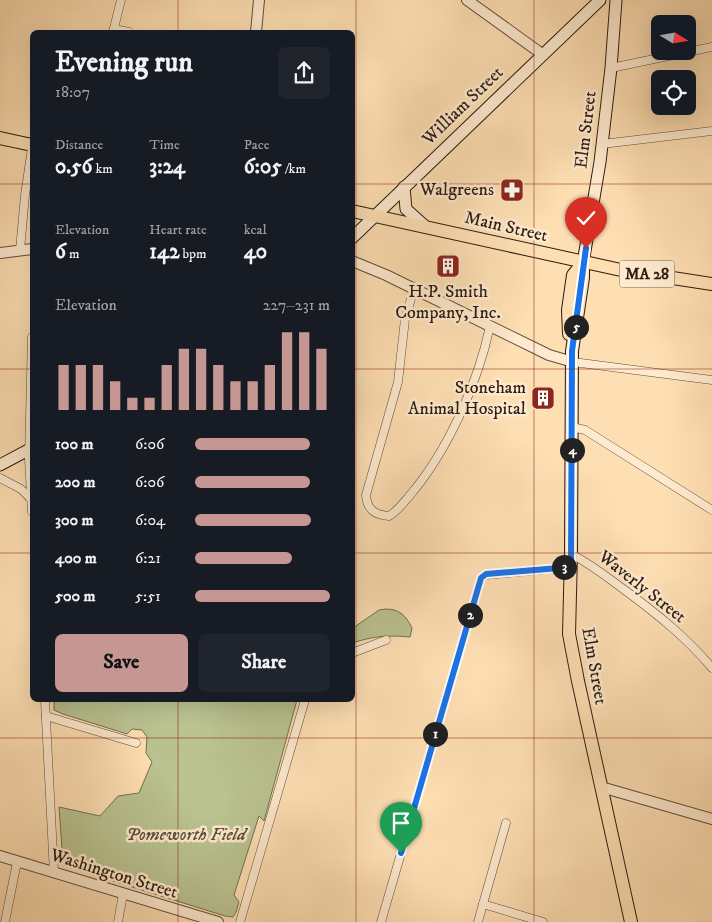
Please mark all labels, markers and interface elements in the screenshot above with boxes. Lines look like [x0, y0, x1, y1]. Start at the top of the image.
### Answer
north arrow [651, 15, 696, 60]
map controls [651, 15, 696, 115]
text: Evening run [55, 45, 193, 80]
button: share [278, 47, 330, 99]
street label: William Street [417, 62, 508, 151]
button: locate [651, 70, 696, 115]
text: 18:07 [55, 82, 90, 102]
street label: Elm Street [570, 90, 602, 170]
text: Distance [55, 136, 103, 154]
text: Time [149, 136, 180, 154]
text: Pace [244, 136, 270, 154]
text: 0.56 [55, 154, 92, 180]
text: 3:24 [149, 154, 185, 180]
text: 6:05 [244, 154, 282, 180]
text: km [92, 160, 113, 178]
text: /km [282, 160, 306, 178]
pharmacy icon: Walgreens [499, 177, 525, 203]
place label: Walgreens [419, 179, 494, 201]
pin [565, 197, 607, 248]
icon: check [572, 204, 600, 232]
street label: Main Street [462, 207, 550, 247]
text: Elevation [55, 221, 109, 239]
text: Heart rate [149, 221, 207, 239]
text: kcal [244, 221, 267, 239]
text: 6 [55, 239, 66, 265]
text: 142 [149, 239, 179, 265]
text: 40 [244, 239, 267, 265]
text: m [66, 245, 79, 263]
text: bpm [179, 245, 207, 263]
building icon: H.P. Smith Company, Inc. [435, 253, 461, 279]
road number: MA 28 [620, 260, 674, 288]
place label: H.P. Smith Company, Inc. [395, 281, 501, 324]
text: Elevation [55, 295, 117, 315]
text: 227–231 m [263, 295, 330, 315]
pin: 5 [564, 314, 588, 340]
text: 5 [573, 318, 580, 336]
place label: Stoneham Animal Hospital [408, 377, 527, 420]
building icon: Stoneham Animal Hospital [530, 385, 556, 411]
text: 100 m [55, 434, 94, 454]
text: 6:06 [135, 434, 164, 454]
pin: 4 [560, 438, 584, 462]
text: 4 [568, 441, 577, 459]
text: 200 m [55, 472, 96, 492]
text: 6:06 [135, 472, 164, 492]
text: 300 m [55, 510, 94, 530]
text: 6:04 [135, 510, 165, 530]
street label: Waverly Street [593, 545, 690, 628]
text: 400 m [55, 548, 97, 568]
text: 6:21 [135, 548, 161, 568]
pin: 3 [552, 554, 576, 580]
text: 3 [562, 558, 567, 576]
text: 500 m [55, 586, 96, 606]
text: 5:51 [135, 586, 161, 606]
pin: 2 [458, 602, 482, 628]
text: 2 [467, 606, 474, 624]
street label: Elm Street [576, 626, 612, 707]
button: Save [55, 634, 188, 692]
button: Share [198, 634, 330, 692]
pin: 1 [422, 722, 448, 746]
text: 1 [433, 725, 438, 743]
pin [380, 802, 422, 853]
icon: arrive [387, 809, 415, 837]
park label: Pomeworth Field [126, 824, 248, 846]
street label: Washington Street [47, 844, 180, 904]

